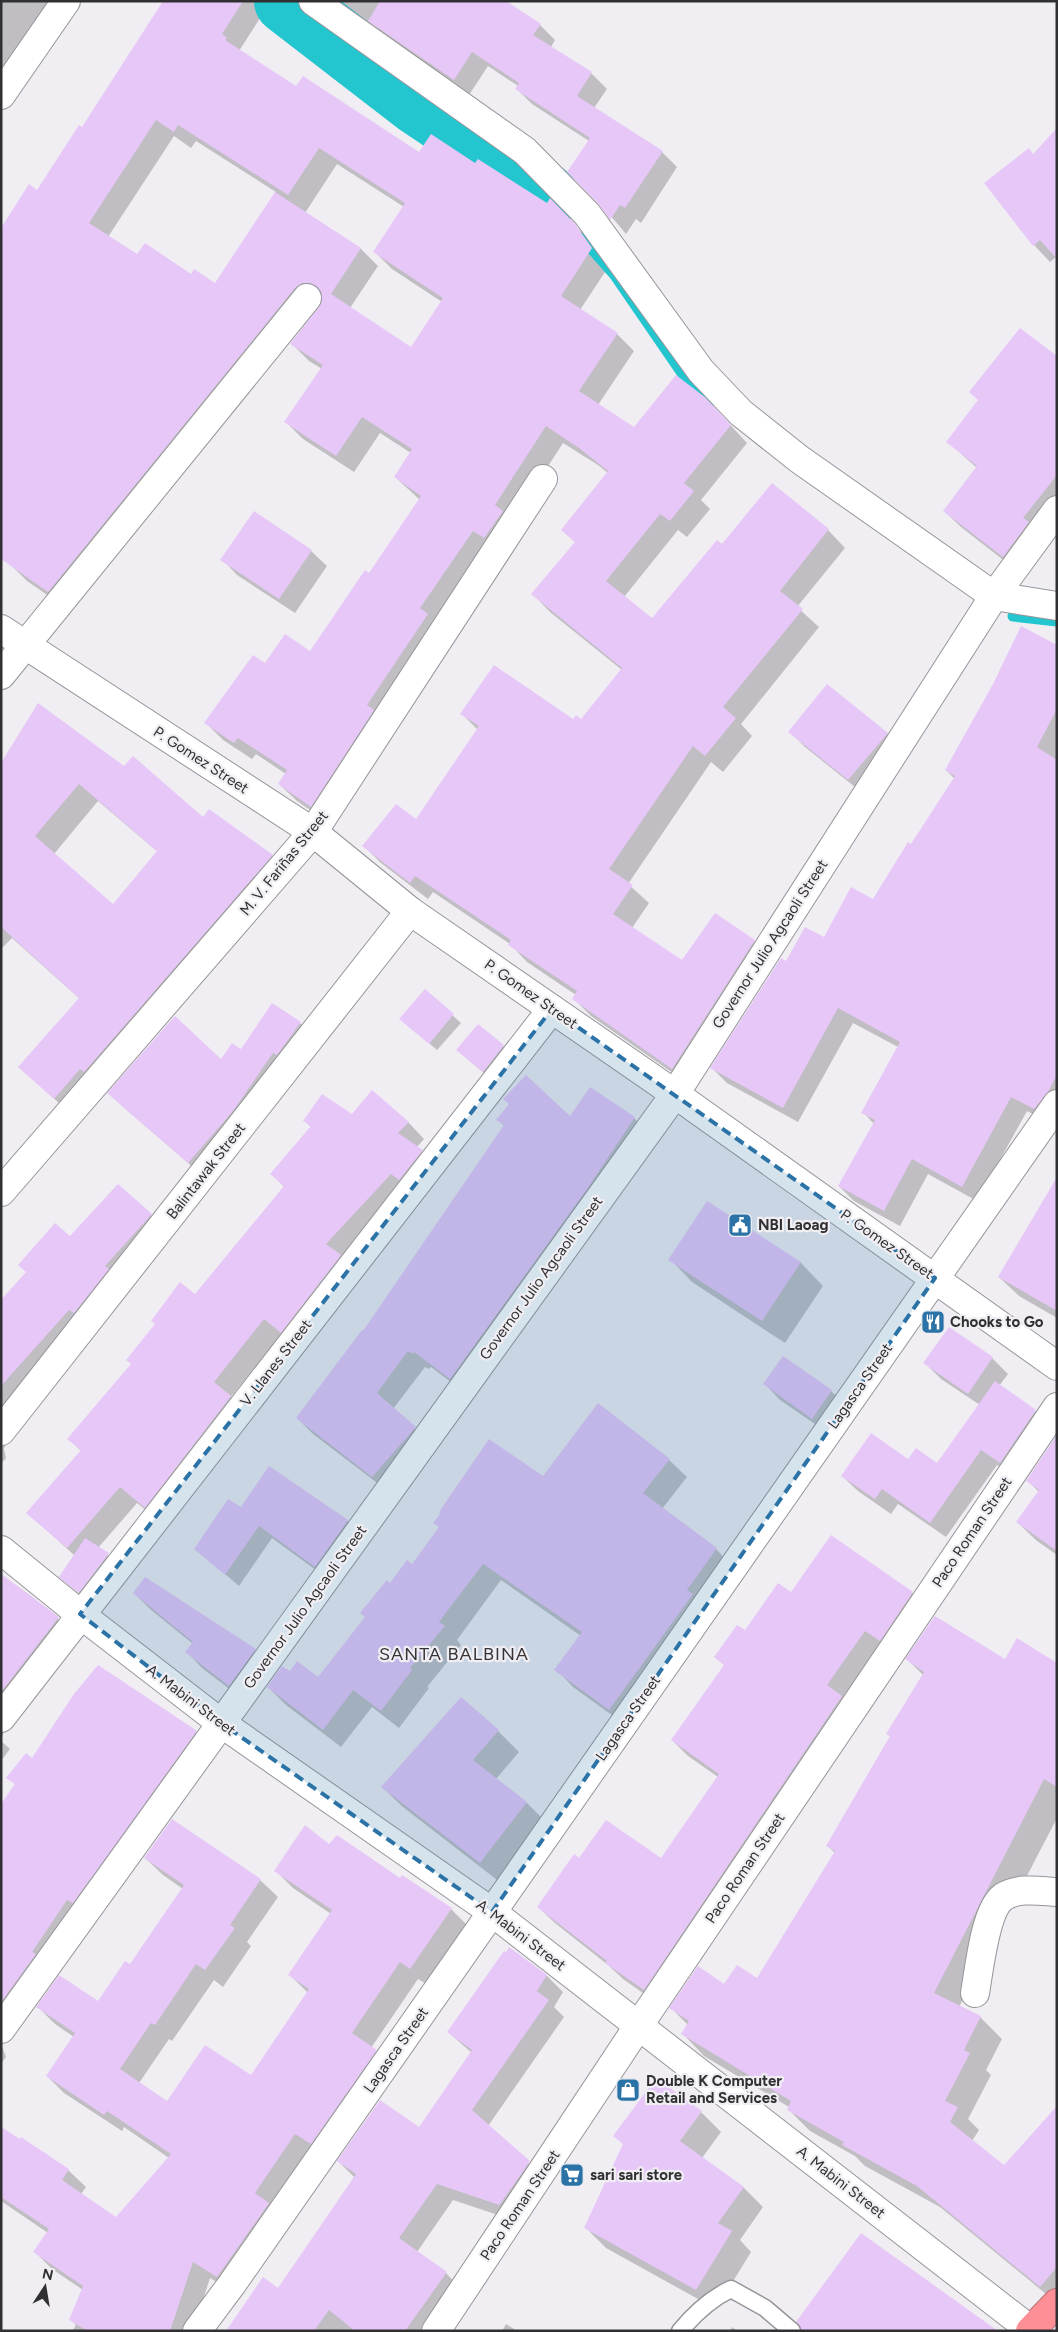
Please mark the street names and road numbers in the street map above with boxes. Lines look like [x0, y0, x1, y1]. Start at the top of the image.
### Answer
street label: P. Gomez Street [150, 723, 252, 798]
street label: M. V. Fariñas Street [236, 807, 332, 919]
street label: Governor Julio Agcaoli Street [709, 856, 832, 1032]
street label: P. Gomez Street [481, 955, 581, 1033]
street label: Balintawak Street [163, 1119, 249, 1223]
street label: Governor Julio Agcaoli Street [476, 1192, 607, 1363]
street label: P. Gomez Street [837, 1205, 937, 1283]
street label: V. Llanes Street [237, 1316, 316, 1410]
street label: Lagasca Street [824, 1339, 896, 1432]
street label: Paco Roman Street [928, 1473, 1016, 1591]
street label: Governor Julio Agcaoli Street [240, 1521, 371, 1692]
street label: A. Mabini Street [143, 1661, 239, 1740]
street label: Lagasca Street [592, 1671, 664, 1764]
street label: Paco Roman Street [701, 1809, 789, 1927]
street label: A. Mabini Street [473, 1896, 569, 1975]
street label: Lagasca Street [360, 2003, 432, 2096]
street label: A. Mabini Street [793, 2142, 889, 2222]
street label: Paco Roman Street [476, 2146, 564, 2264]

